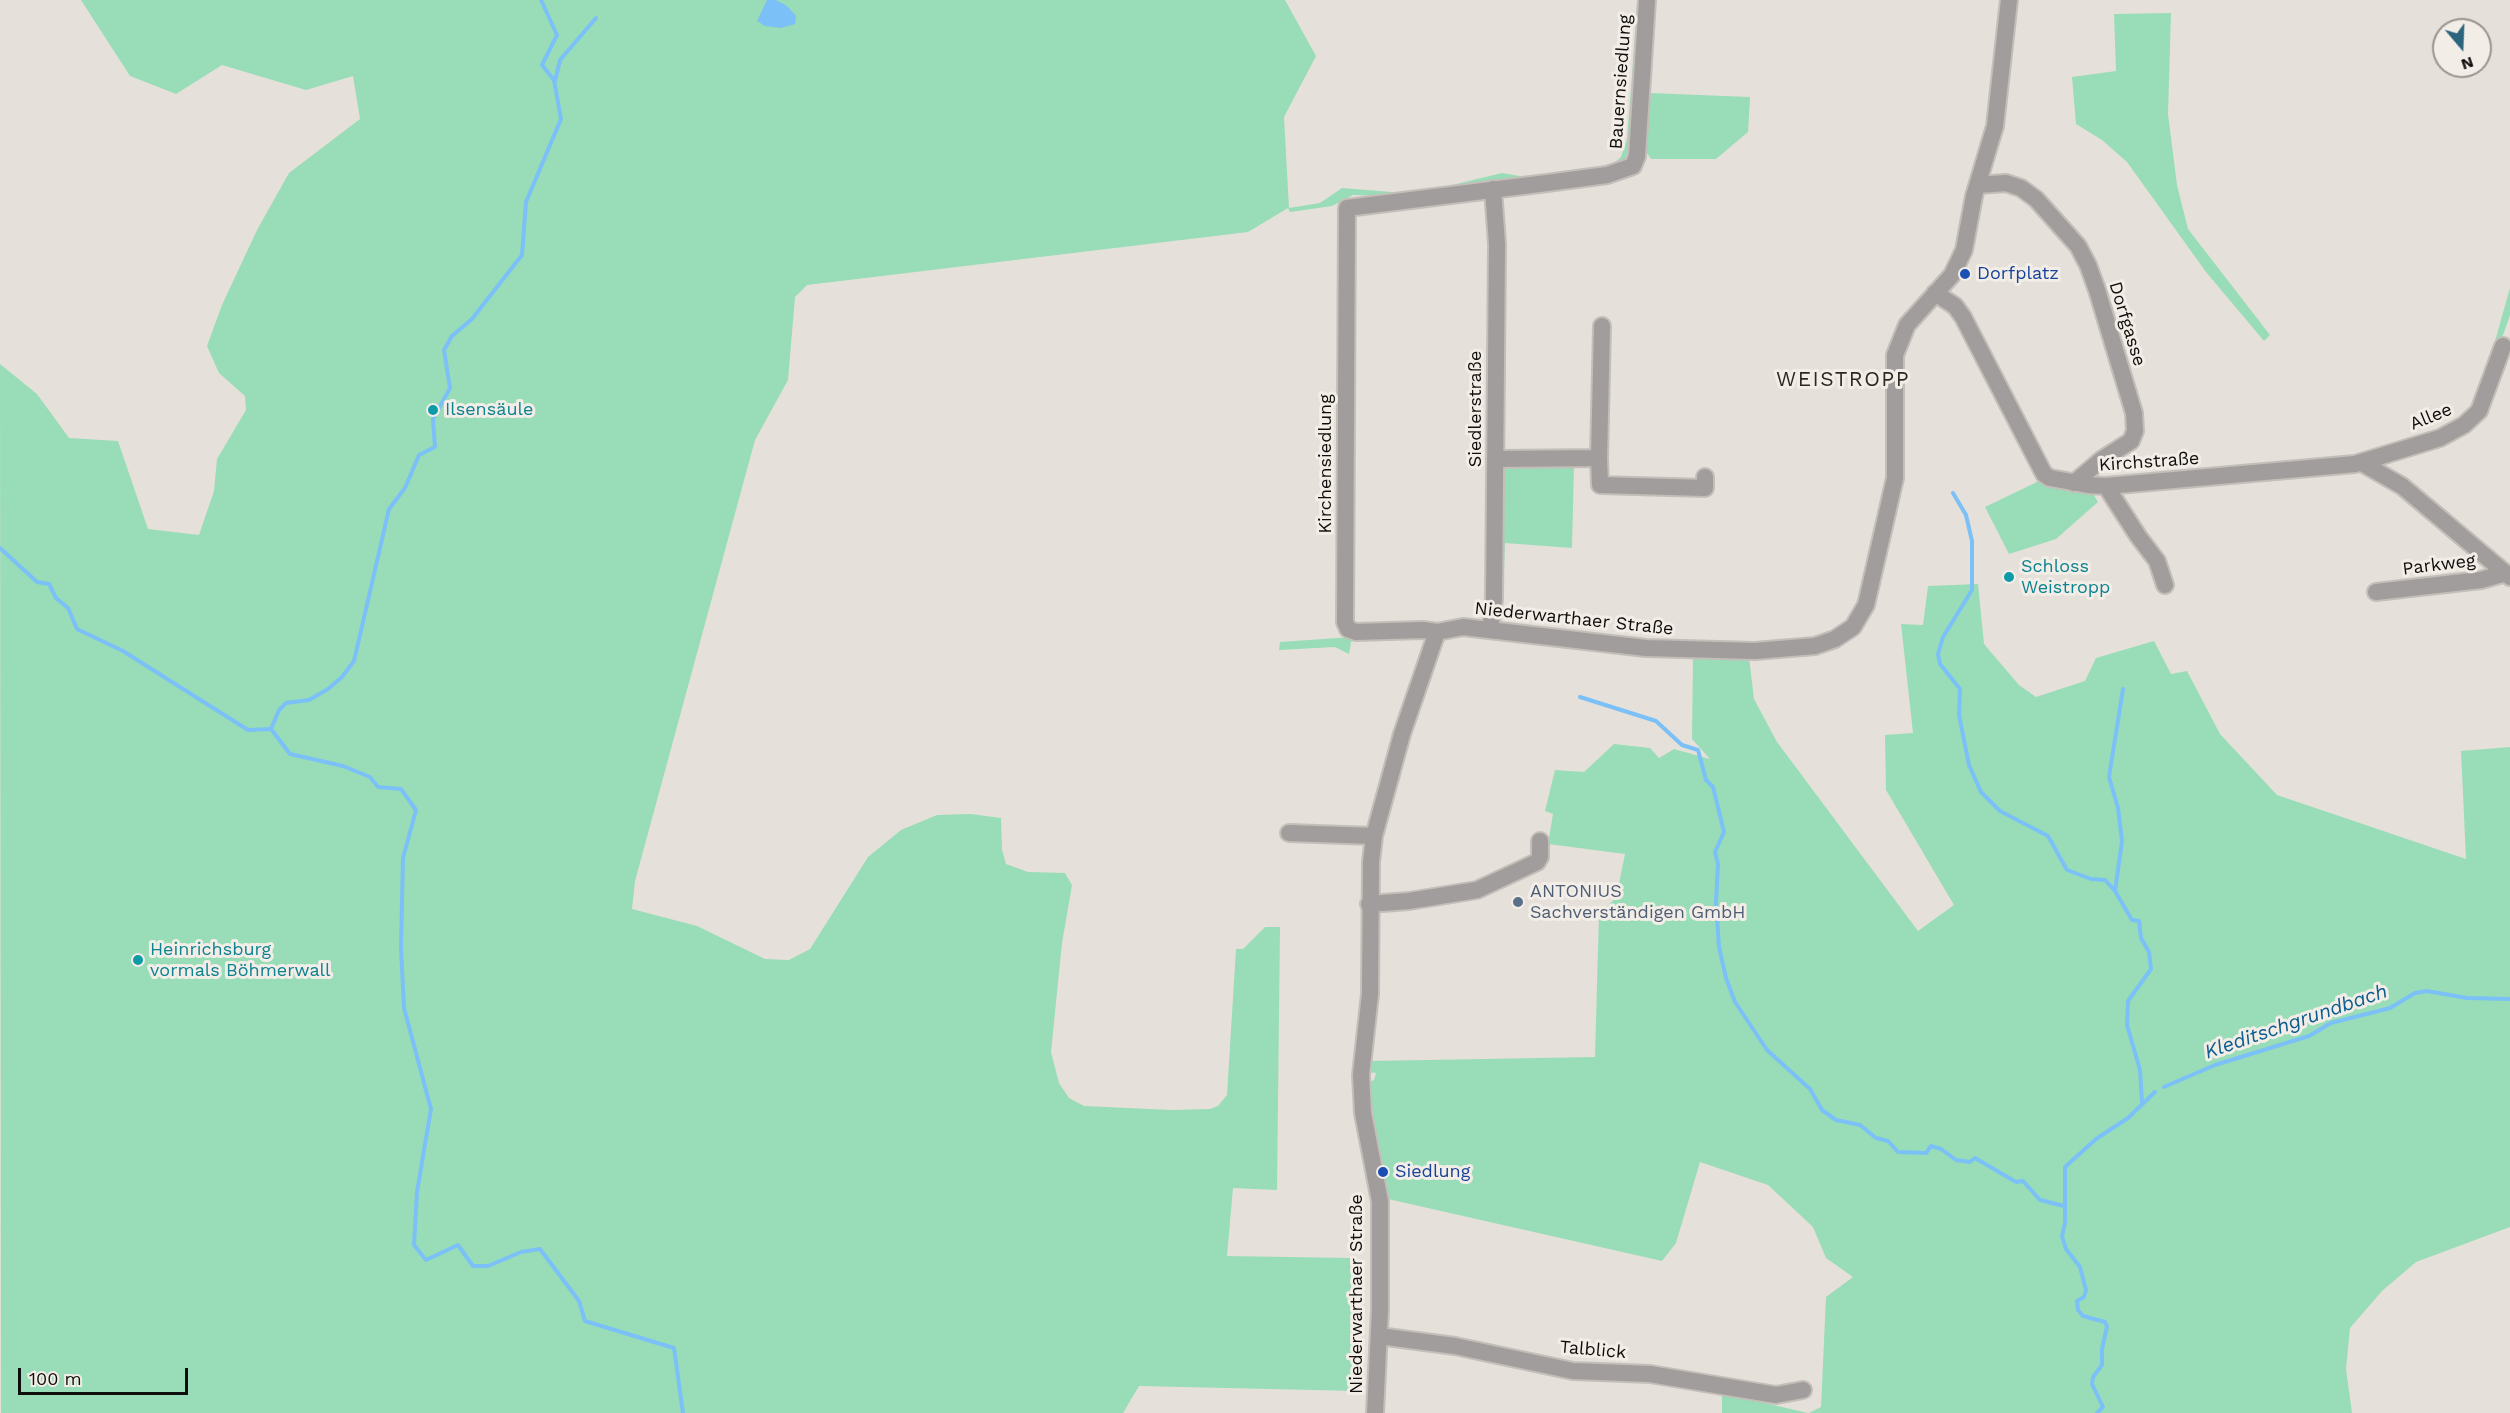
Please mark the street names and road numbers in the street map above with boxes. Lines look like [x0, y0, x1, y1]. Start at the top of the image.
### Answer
street label: Bauernsiedlung [1606, 14, 1636, 150]
street label: Dorfgasse [2104, 279, 2150, 369]
street label: Siedlerstraße [1465, 351, 1487, 467]
street label: Kirchensiedlung [1315, 394, 1337, 534]
street label: Allee [2407, 399, 2455, 435]
street label: Kirchstraße [2098, 448, 2200, 476]
street label: Parkweg [2401, 550, 2477, 580]
street label: Niederwarthaer Straße [1474, 598, 1674, 640]
street label: Niederwarthaer Straße [1346, 1194, 1368, 1394]
street label: Talblick [1559, 1336, 1627, 1364]

